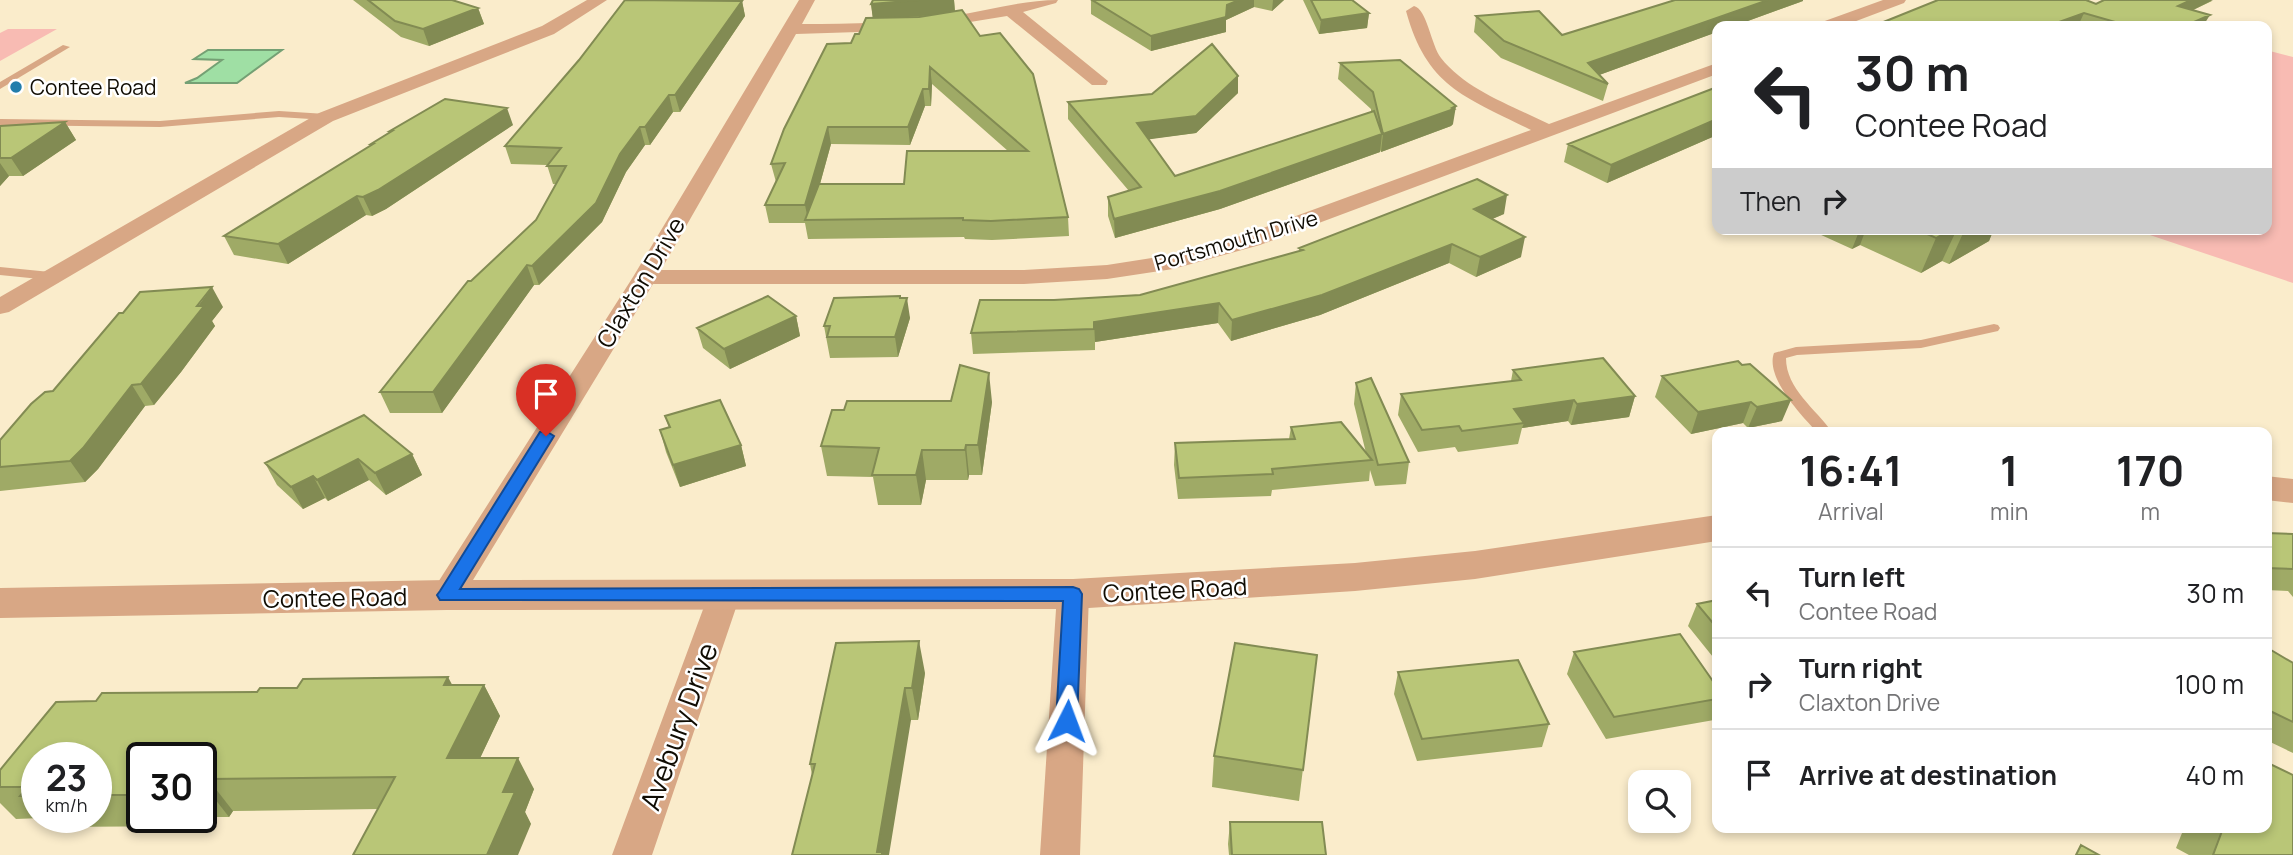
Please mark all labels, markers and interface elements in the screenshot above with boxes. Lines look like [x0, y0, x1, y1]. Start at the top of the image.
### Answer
text: 30 m [1855, 39, 1970, 106]
icon: left [1740, 49, 1831, 140]
place label: Contee Road [30, 73, 156, 101]
marker: Contee Road [8, 79, 24, 95]
text: Contee Road [1855, 103, 2048, 147]
icon: right [1815, 182, 1853, 220]
text: Then [1740, 183, 1801, 219]
street label: Portsmouth Drive [1151, 203, 1321, 277]
street label: Claxton Drive [588, 210, 692, 354]
pin [516, 364, 576, 436]
icon: arrive [527, 375, 565, 413]
text: 16:41 [1800, 441, 1902, 499]
text: 1 [2000, 441, 2018, 499]
text: 170 [2116, 441, 2184, 499]
text: Arrival [1818, 495, 1884, 527]
text: min [1990, 495, 2028, 527]
text: m [2140, 495, 2160, 527]
text: Turn left [1799, 559, 1906, 595]
street label: Contee Road [1102, 569, 1248, 609]
icon: left [1740, 574, 1778, 612]
text: 30 m [2187, 575, 2244, 611]
street label: Contee Road [262, 579, 408, 615]
text: Contee Road [1799, 595, 1937, 627]
street label: Avebury Drive [630, 637, 726, 815]
text: Turn right [1799, 650, 1923, 686]
icon: right [1740, 665, 1778, 703]
text: 100 m [2175, 666, 2244, 702]
position arrow [1030, 684, 1104, 758]
text: Claxton Drive [1799, 686, 1940, 718]
speed limit sign: 30 [126, 742, 217, 833]
text: 23 [46, 754, 87, 802]
icon: arrive [1740, 756, 1778, 794]
text: Arrive at destination [1799, 757, 2057, 793]
text: 40 m [2186, 757, 2244, 793]
map controls [1628, 770, 1691, 833]
button: search [1628, 770, 1691, 833]
text: km/h [46, 793, 87, 817]

